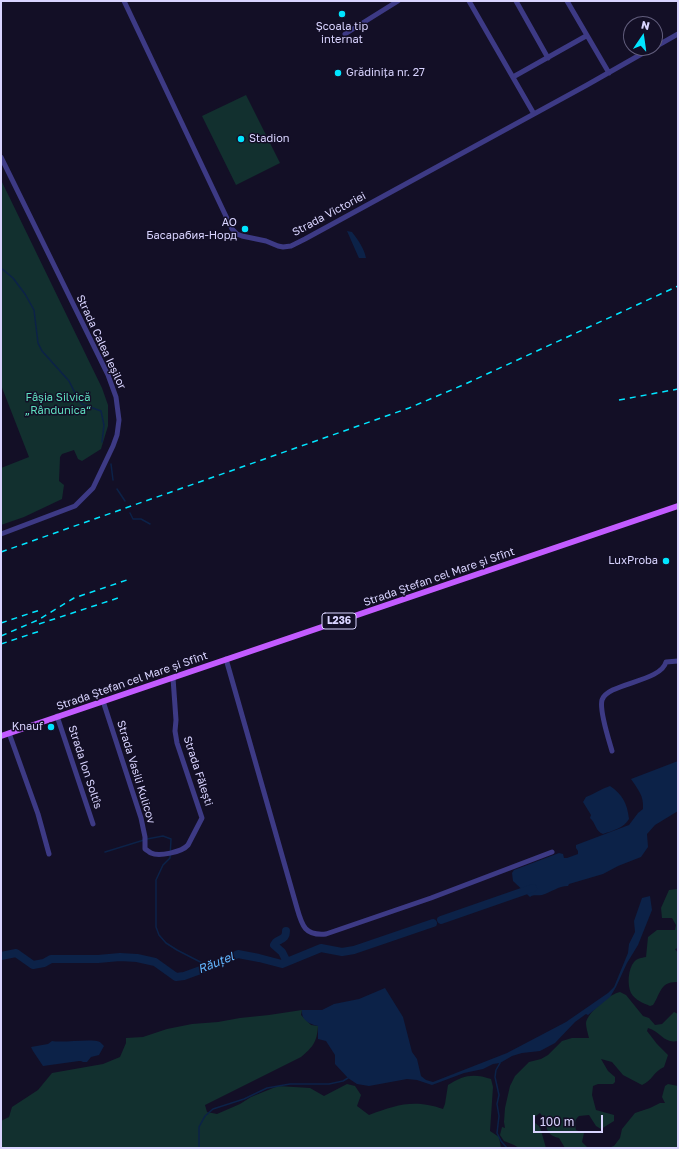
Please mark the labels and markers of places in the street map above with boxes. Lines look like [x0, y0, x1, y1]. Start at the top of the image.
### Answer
marker: Școala tip internat [337, 9, 347, 19]
place label: Școala tip internat [316, 20, 368, 46]
place label: Grădinița nr. 27 [346, 66, 425, 80]
marker: Grădinița nr. 27 [333, 68, 343, 78]
place label: Stadion [249, 132, 290, 146]
marker: Stadion [236, 134, 246, 144]
place label: АО Басарабия-Норд [146, 216, 237, 242]
marker: АО Басарабия-Норд [240, 224, 250, 234]
place label: LuxProba [608, 554, 658, 568]
marker: LuxProba [661, 556, 671, 566]
place label: Knauf [12, 720, 43, 734]
marker: Knauf [46, 722, 56, 732]

